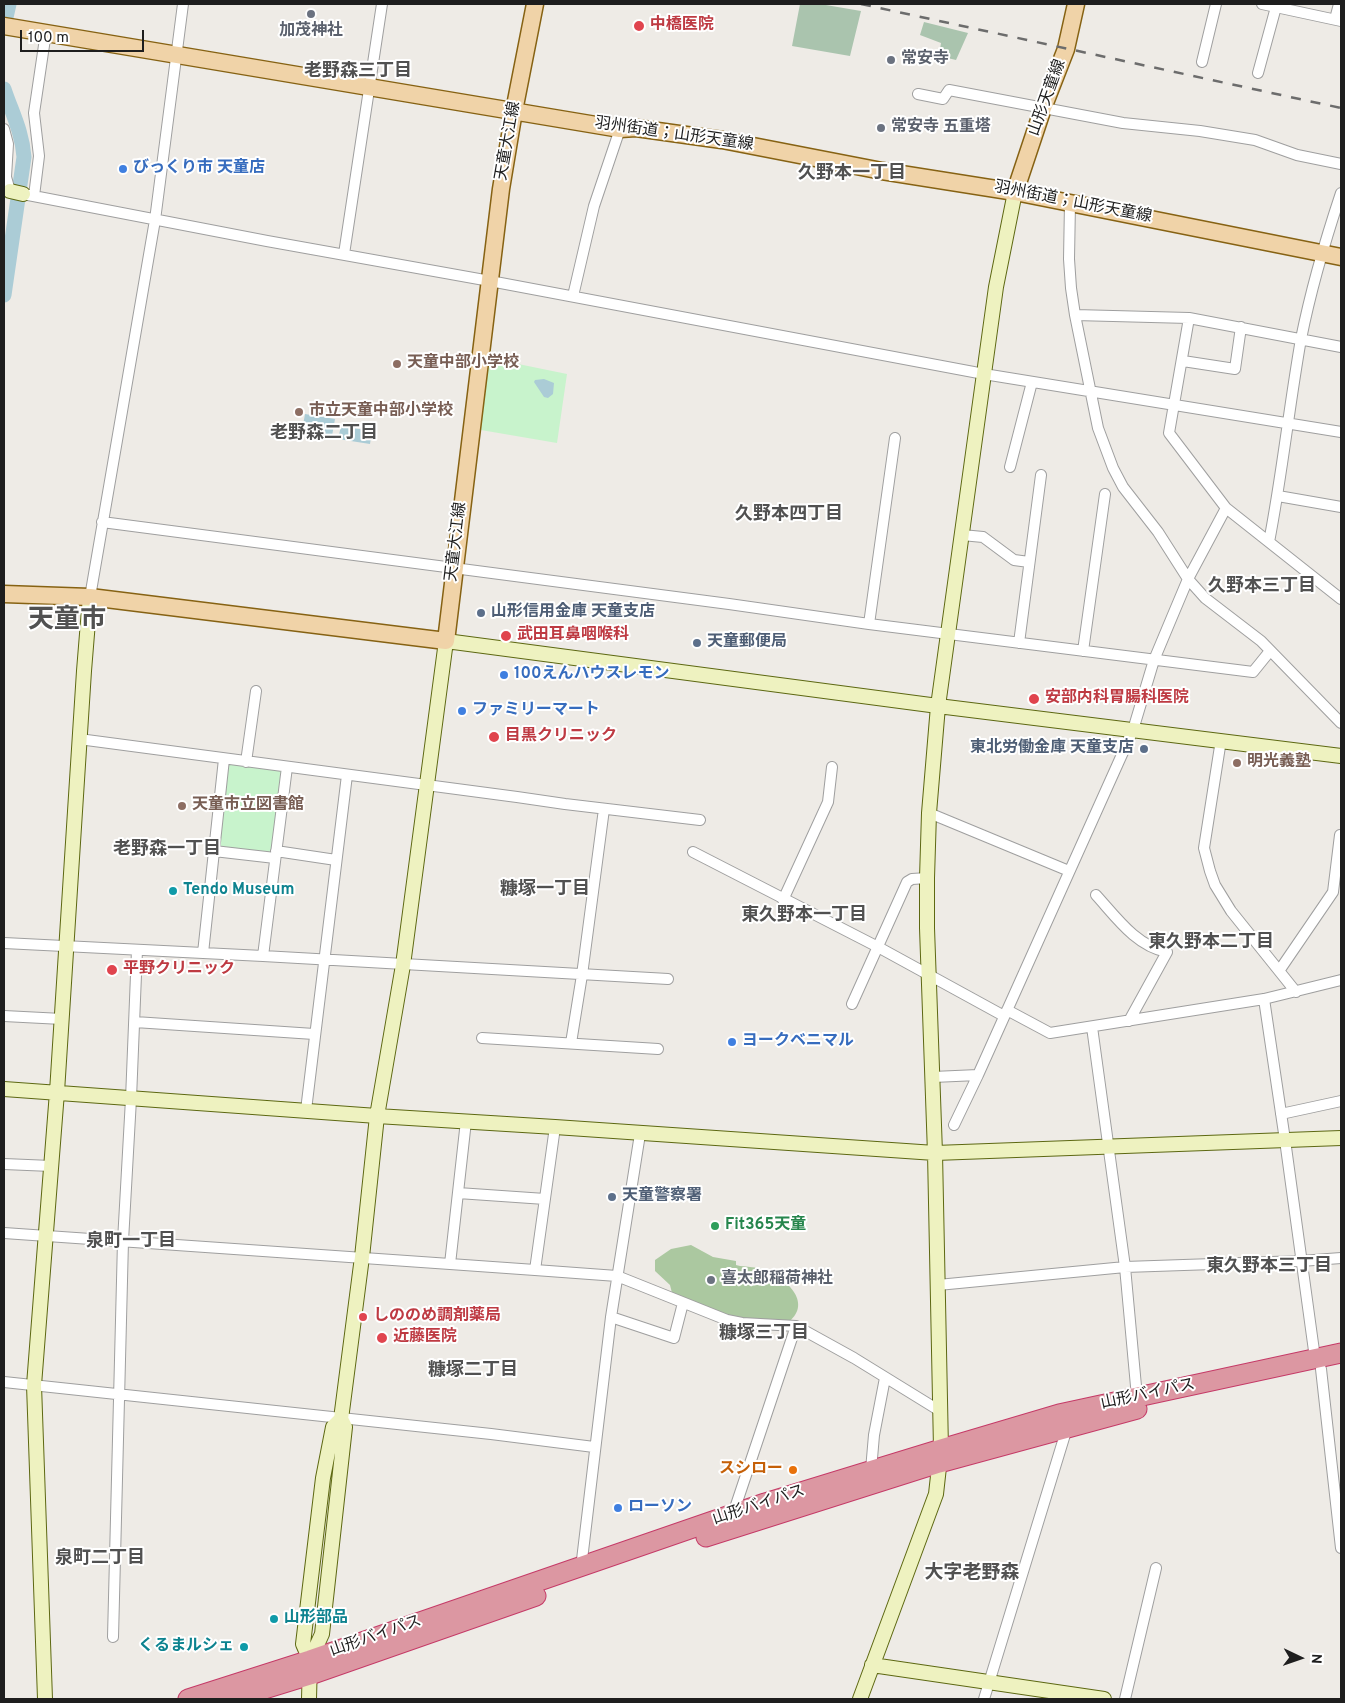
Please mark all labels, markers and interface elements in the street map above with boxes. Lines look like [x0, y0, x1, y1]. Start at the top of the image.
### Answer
marker: 加茂神社 [305, 8, 317, 20]
place label: 中橋医院 [650, 16, 714, 36]
marker: 中橋医院 [632, 19, 646, 33]
scale bar [22, 20, 146, 52]
place label: 加茂神社 [279, 22, 343, 42]
text: 100 m [28, 29, 69, 48]
place label: 常安寺 [901, 50, 949, 70]
marker: 常安寺 [885, 54, 897, 66]
street label: 山形天童線 [1025, 57, 1071, 139]
district label: 老野森三丁目 [304, 61, 412, 83]
street label: 天童大江線 [493, 100, 525, 182]
street label: 羽州街道；山形天童線 [593, 114, 755, 156]
place label: 常安寺 五重塔 [891, 118, 991, 138]
marker: 常安寺 五重塔 [875, 122, 887, 134]
place label: びっくり市 天童店 [133, 159, 265, 179]
marker: びっくり市 天童店 [117, 163, 129, 175]
district label: 久野本一丁目 [798, 163, 906, 185]
street label: 羽州街道；山形天童線 [993, 178, 1153, 228]
place label: 天童中部小学校 [407, 354, 519, 374]
marker: 天童中部小学校 [391, 358, 403, 370]
place label: 市立天童中部小学校 [309, 402, 453, 422]
marker: 市立天童中部小学校 [293, 406, 305, 418]
district label: 老野森二丁目 [270, 423, 378, 445]
street label: 天童大江線 [443, 501, 471, 583]
district label: 久野本四丁目 [735, 504, 843, 526]
district label: 久野本三丁目 [1208, 576, 1316, 598]
place label: 山形信用金庫 天童支店 [491, 603, 655, 623]
district label: 天童市 [28, 606, 106, 638]
marker: 山形信用金庫 天童支店 [475, 607, 487, 619]
place label: 武田耳鼻咽喉科 [517, 626, 629, 646]
marker: 武田耳鼻咽喉科 [499, 629, 513, 643]
place label: 天童郵便局 [707, 633, 787, 653]
marker: 天童郵便局 [691, 637, 703, 649]
place label: 100えんハウスレモン [514, 665, 669, 685]
marker: 100えんハウスレモン [498, 669, 510, 681]
place label: 安部内科胃腸科医院 [1045, 689, 1189, 709]
marker: 安部内科胃腸科医院 [1027, 692, 1041, 706]
place label: ファミリーマート [472, 701, 600, 721]
marker: ファミリーマート [456, 705, 468, 717]
place label: 目黒クリニック [505, 727, 617, 747]
marker: 目黒クリニック [487, 730, 501, 744]
place label: 東北労働金庫 天童支店 [970, 739, 1134, 759]
marker: 東北労働金庫 天童支店 [1138, 743, 1150, 755]
place label: 明光義塾 [1247, 753, 1311, 773]
marker: 明光義塾 [1231, 757, 1243, 769]
place label: 天童市立図書館 [192, 796, 304, 816]
marker: 天童市立図書館 [176, 800, 188, 812]
district label: 老野森一丁目 [113, 839, 221, 861]
district label: 糠塚一丁目 [500, 879, 590, 901]
place label: Tendo Museum [183, 881, 295, 901]
marker: Tendo Museum [167, 885, 179, 897]
district label: 東久野本一丁目 [741, 905, 867, 927]
district label: 東久野本二丁目 [1148, 932, 1274, 954]
place label: 平野クリニック [123, 960, 235, 980]
marker: 平野クリニック [105, 963, 119, 977]
place label: ヨークベニマル [742, 1032, 854, 1052]
marker: ヨークベニマル [726, 1036, 738, 1048]
place label: 天童警察署 [622, 1187, 702, 1207]
marker: 天童警察署 [606, 1191, 618, 1203]
place label: Fit365天童 [725, 1216, 806, 1236]
marker: Fit365天童 [709, 1220, 721, 1232]
district label: 泉町一丁目 [86, 1231, 176, 1253]
district label: 東久野本三丁目 [1206, 1256, 1332, 1278]
place label: 喜太郎稲荷神社 [721, 1270, 833, 1290]
marker: 喜太郎稲荷神社 [705, 1274, 717, 1286]
place label: しののめ調剤薬局 [373, 1307, 501, 1327]
marker: しののめ調剤薬局 [357, 1311, 369, 1323]
district label: 糠塚三丁目 [719, 1323, 809, 1345]
place label: 近藤医院 [393, 1328, 457, 1348]
marker: 近藤医院 [375, 1331, 389, 1345]
district label: 糠塚二丁目 [428, 1360, 518, 1382]
street label: 山形バイパス [1099, 1376, 1197, 1414]
place label: スシロー [719, 1460, 783, 1480]
marker: スシロー [787, 1464, 799, 1476]
street label: 山形バイパス [710, 1482, 808, 1530]
place label: ローソン [628, 1498, 692, 1518]
marker: ローソン [612, 1502, 624, 1514]
district label: 泉町二丁目 [55, 1548, 145, 1570]
district label: 大字老野森 [925, 1563, 1019, 1585]
place label: 山形部品 [284, 1609, 348, 1629]
street label: 山形バイパス [327, 1612, 425, 1662]
marker: 山形部品 [268, 1613, 280, 1625]
north arrow [1275, 1633, 1325, 1683]
place label: くるまルシェ [138, 1637, 234, 1657]
marker: くるまルシェ [238, 1641, 250, 1653]
text: N [1307, 1653, 1324, 1664]

